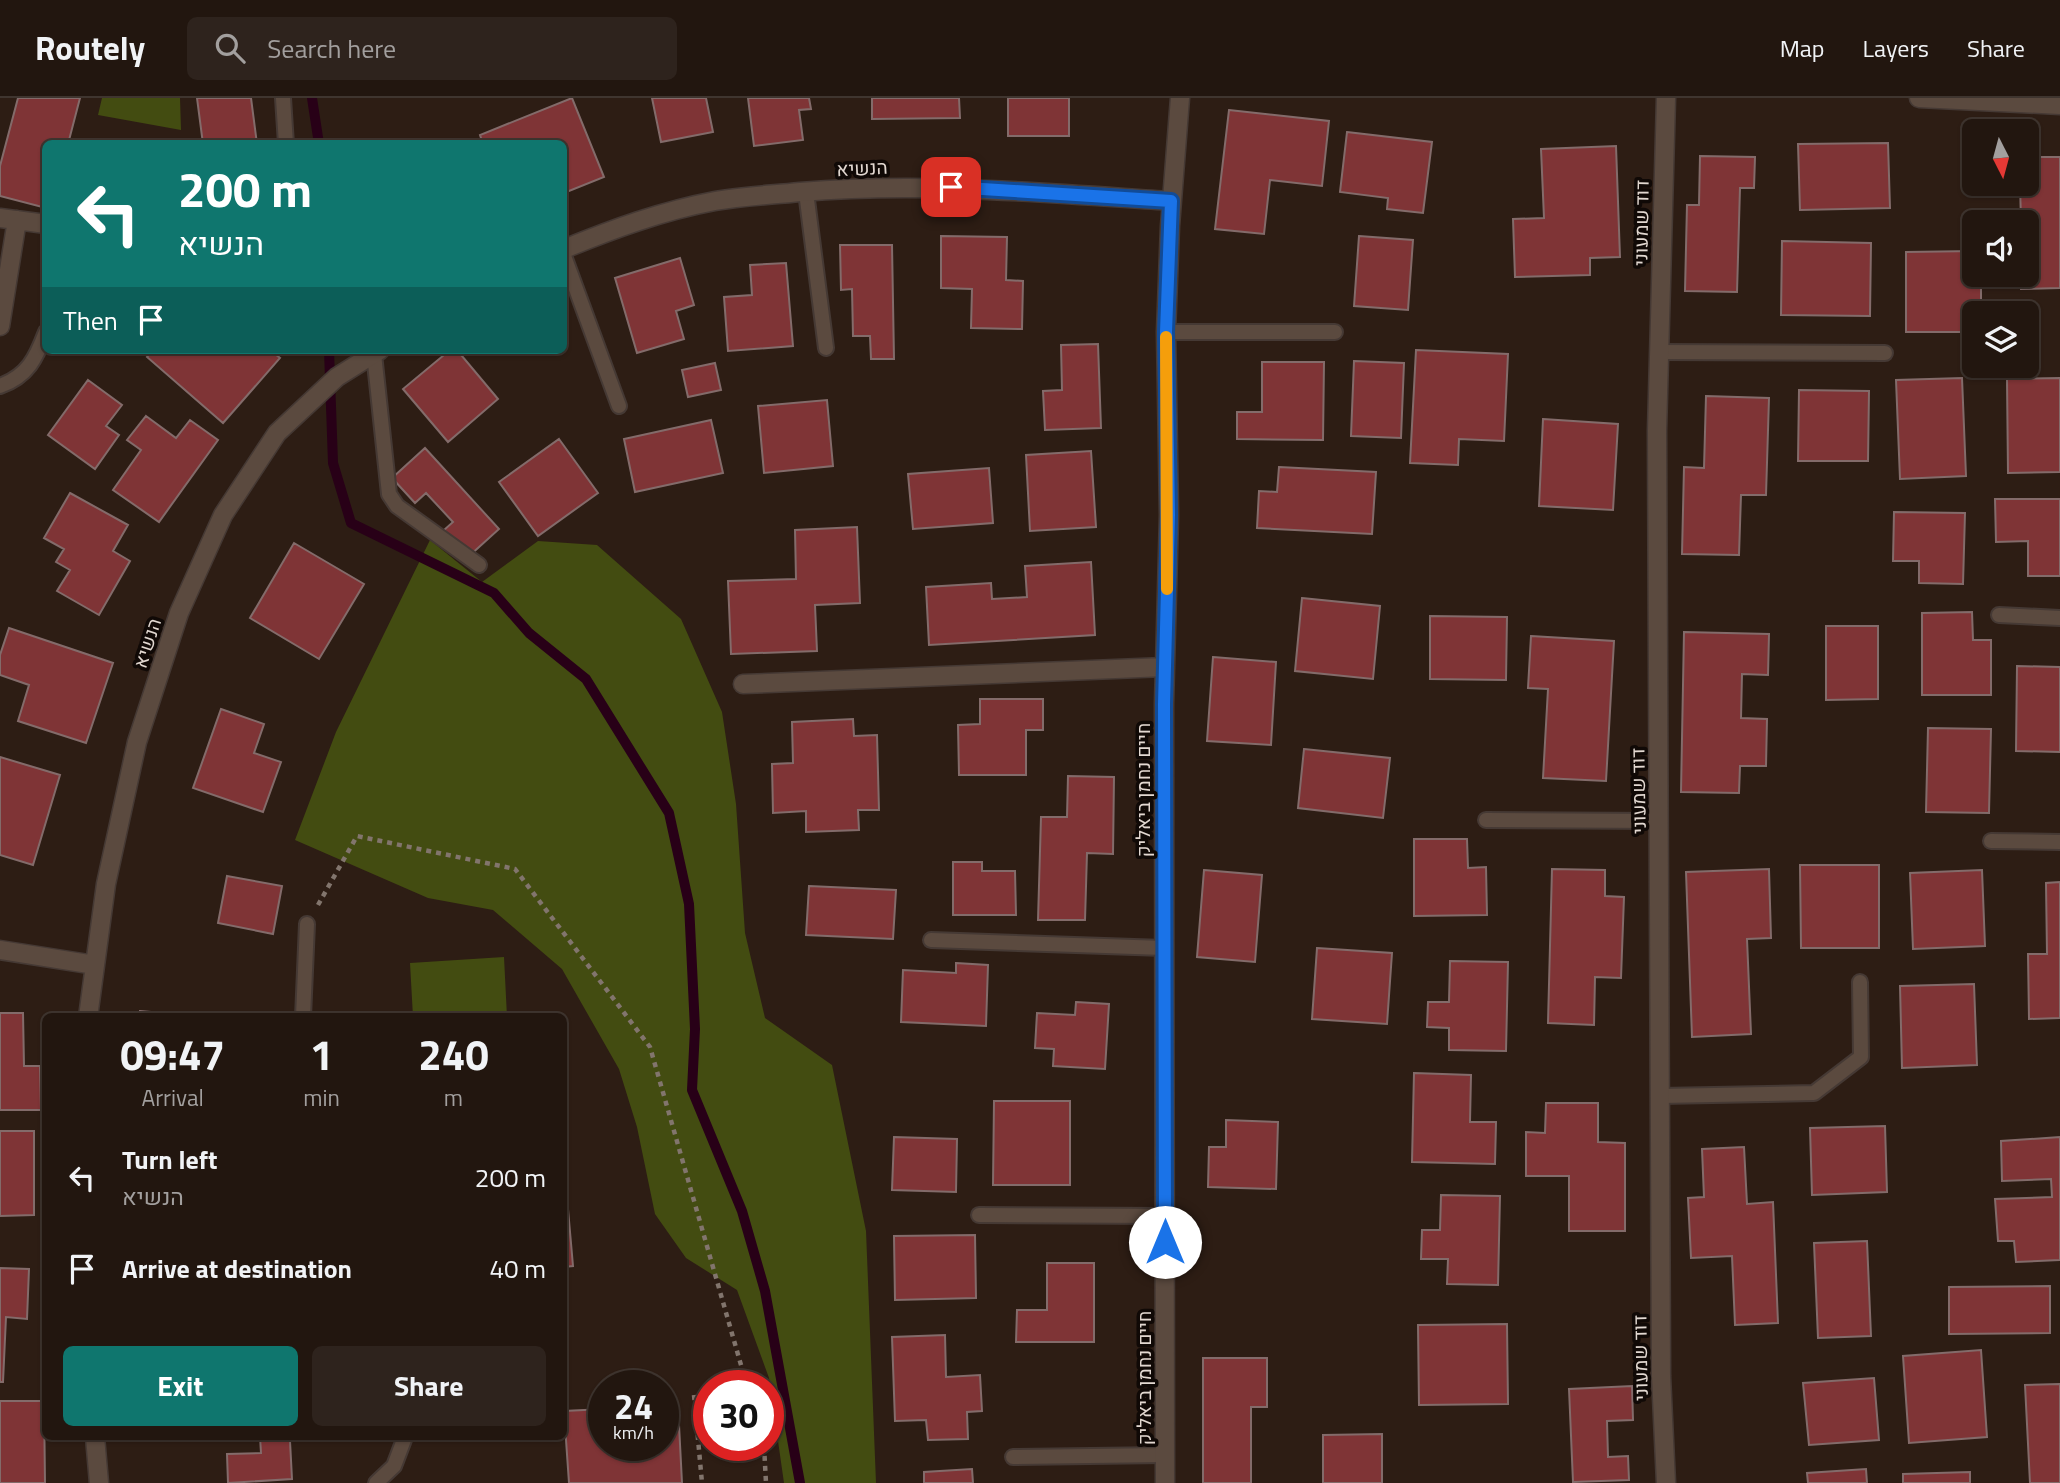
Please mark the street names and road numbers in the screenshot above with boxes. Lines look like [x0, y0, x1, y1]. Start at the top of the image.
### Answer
street label: הנשיא [836, 152, 888, 183]
street label: דוד שמעוני [1625, 180, 1656, 266]
street label: הנשיא [125, 614, 168, 672]
street label: חיים נחמן ביאליק [1128, 723, 1157, 857]
street label: דוד שמעוני [1622, 748, 1653, 834]
street label: חיים נחמן ביאליק [1129, 1311, 1158, 1445]
street label: דוד שמעוני [1624, 1315, 1655, 1401]

